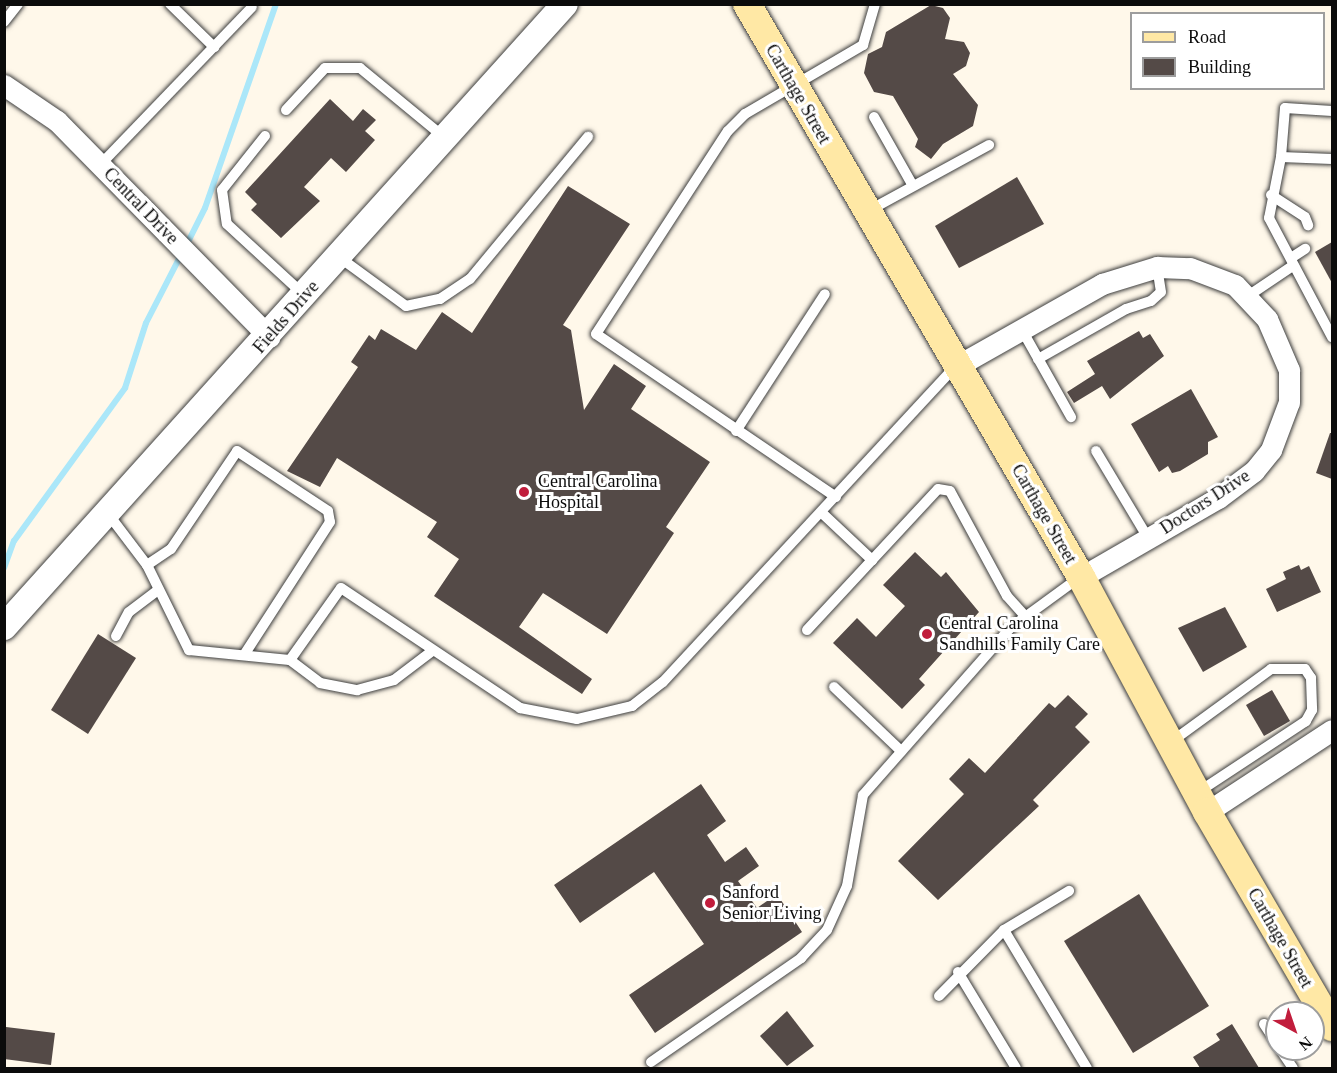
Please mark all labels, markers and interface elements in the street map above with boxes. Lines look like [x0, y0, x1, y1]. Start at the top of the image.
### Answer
legend [1130, 12, 1325, 90]
text: Road [1188, 27, 1226, 47]
street label: Carthage Street [761, 40, 835, 148]
text: Building [1188, 57, 1251, 77]
street label: Central Drive [99, 163, 183, 249]
street label: Fields Drive [248, 276, 324, 358]
street label: Carthage Street [1007, 460, 1081, 568]
street label: Doctors Drive [1156, 465, 1254, 539]
place label: Central Carolina Hospital [538, 471, 657, 514]
marker: Central Carolina Hospital [515, 483, 533, 501]
place label: Central Carolina Sandhills Family Care [939, 613, 1100, 656]
marker: Central Carolina Sandhills Family Care [920, 627, 934, 641]
place label: Sanford Senior Living [722, 882, 821, 924]
street label: Carthage Street [1243, 884, 1317, 992]
marker: Sanford Senior Living [703, 896, 717, 910]
north arrow [1265, 1001, 1325, 1061]
text: N [1296, 1033, 1315, 1054]

